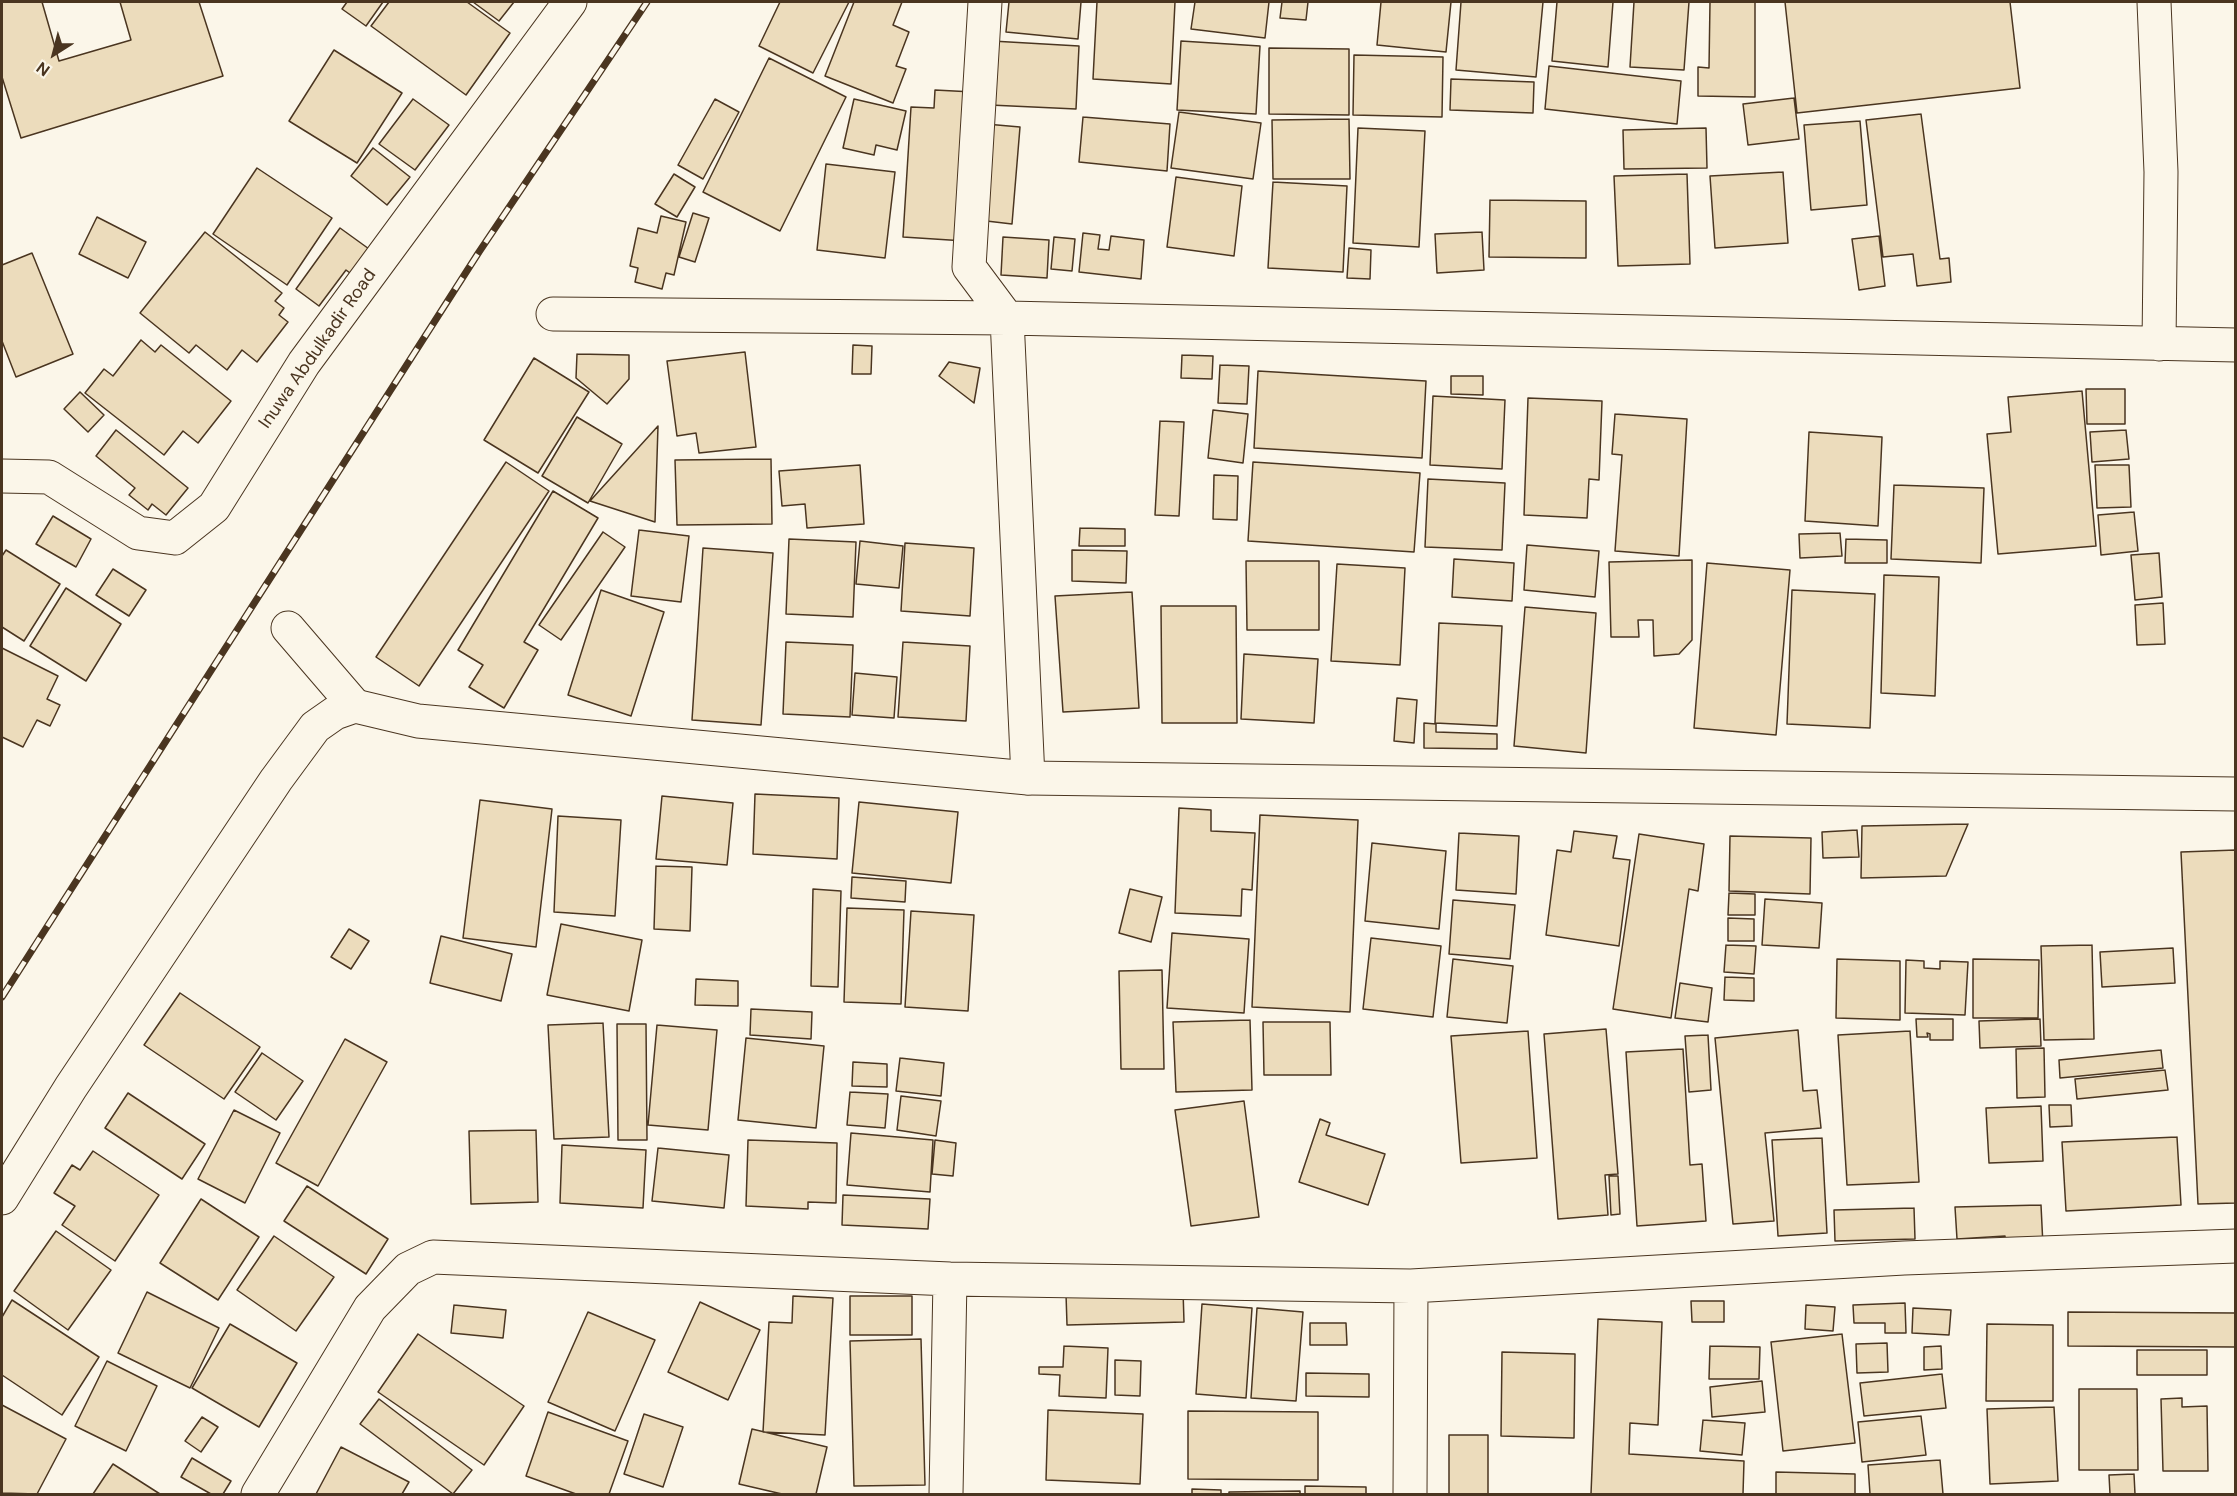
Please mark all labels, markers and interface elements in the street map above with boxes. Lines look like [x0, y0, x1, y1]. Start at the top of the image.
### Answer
north arrow [24, 24, 84, 84]
text: N [32, 57, 54, 81]
street label: Inuwa Abdulkadir Road [255, 265, 381, 433]

